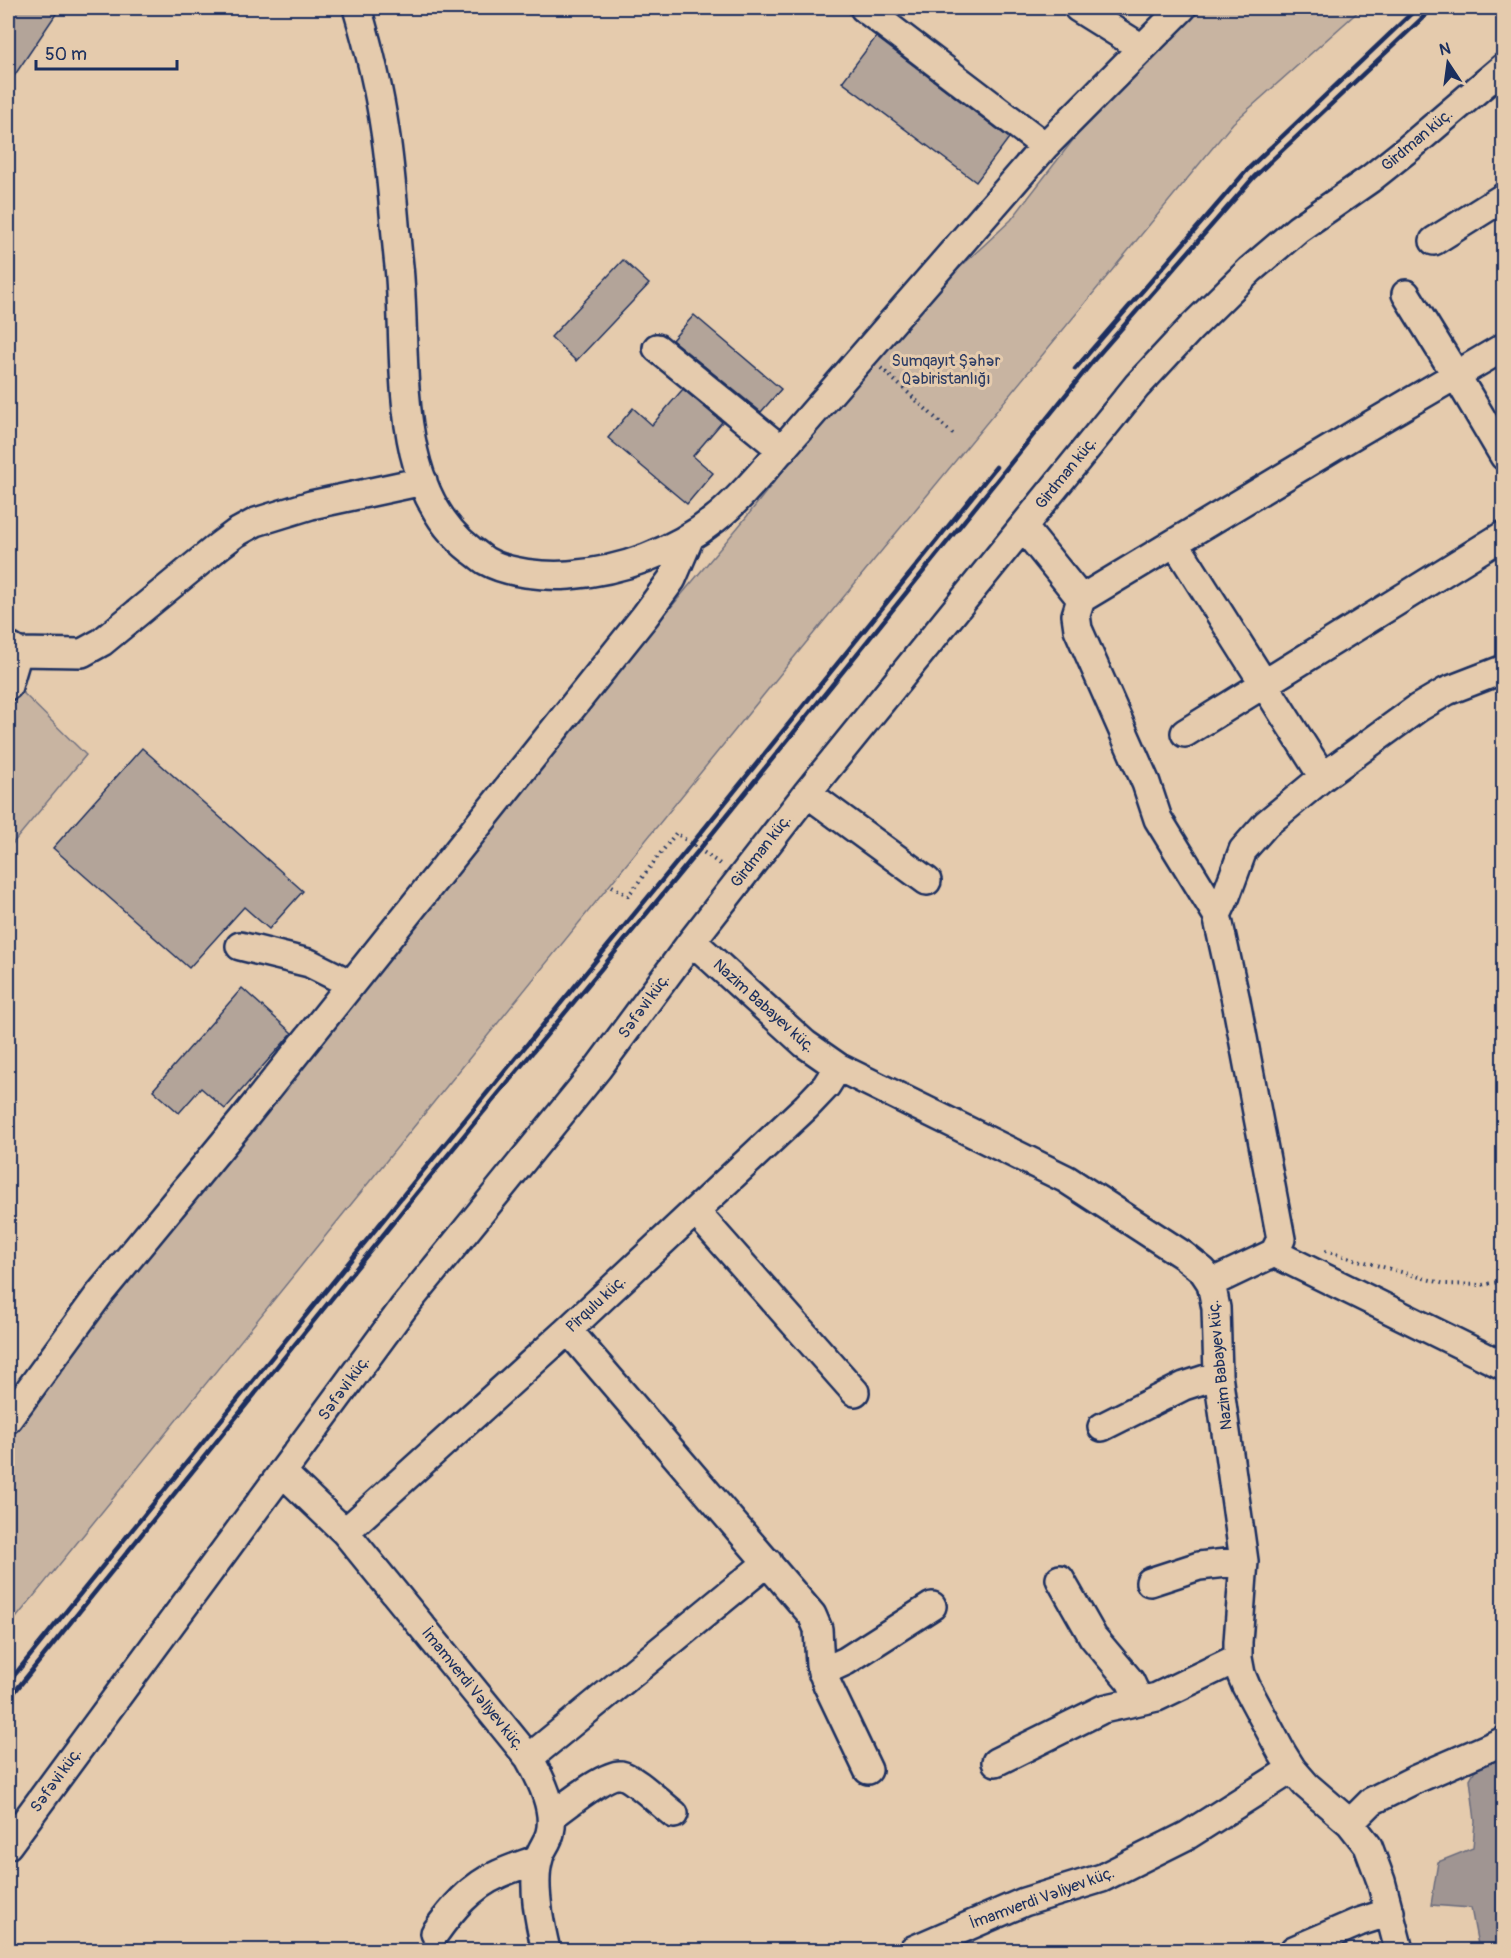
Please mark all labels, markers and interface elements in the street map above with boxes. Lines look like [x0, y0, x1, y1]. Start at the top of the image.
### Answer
scale bar [36, 33, 177, 71]
north arrow [1418, 33, 1478, 93]
text: N [1437, 38, 1453, 60]
text: 50 m [45, 43, 87, 66]
street label: Girdman küç. [1377, 104, 1457, 176]
park label: Sumqayıt Şəhər Qəbiristanlığı [892, 351, 1001, 389]
street label: Girdman küç. [1031, 433, 1101, 513]
street label: Girdman küç. [726, 811, 796, 891]
street label: Nazim Babayev küç. [709, 955, 819, 1057]
street label: Səfəvi küç. [614, 970, 674, 1042]
street label: Pirqulu küç. [562, 1271, 630, 1337]
street label: Nazim Babayev küç. [1203, 1299, 1237, 1431]
street label: Səfəvi küç. [314, 1352, 374, 1424]
street label: İmamverdi Vəliyev küç. [417, 1623, 529, 1755]
street label: Səfəvi küç. [26, 1744, 86, 1816]
street label: İmamverdi Vəliyev küç. [967, 1862, 1117, 1934]

